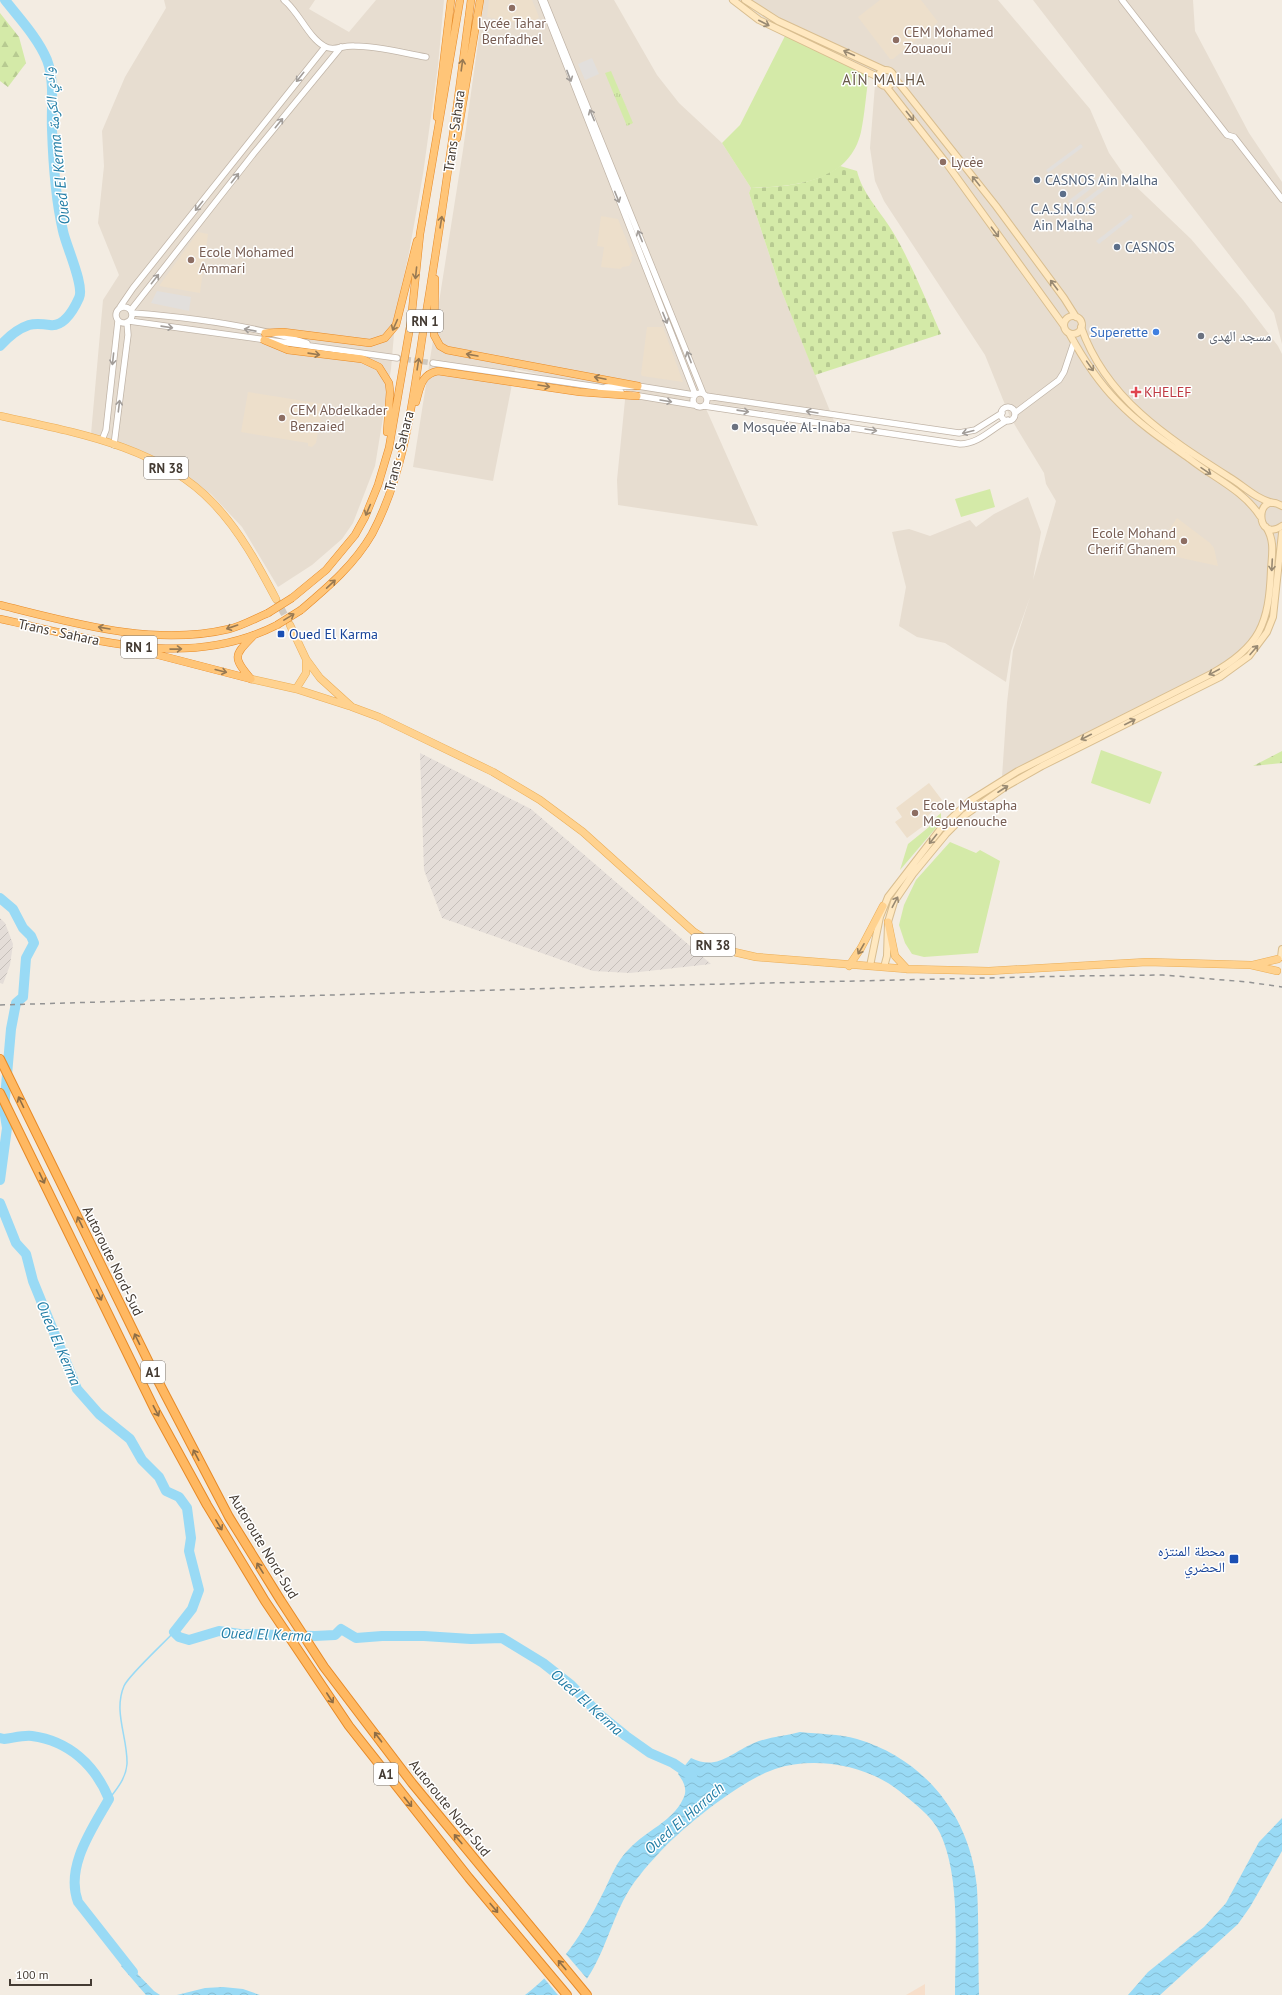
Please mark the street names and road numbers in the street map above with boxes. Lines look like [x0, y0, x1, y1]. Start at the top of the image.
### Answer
street label: Trans - Sahara [439, 89, 469, 173]
road number: RN 1 [407, 310, 443, 332]
street label: Trans - Sahara [380, 409, 418, 493]
road number: RN 38 [144, 457, 188, 479]
street label: Trans - Sahara [17, 615, 101, 649]
road number: RN 1 [121, 636, 157, 658]
road number: RN 38 [691, 934, 735, 956]
street label: Autoroute Nord-Sud [79, 1203, 147, 1319]
road number: A1 [141, 1361, 165, 1383]
street label: Autoroute Nord-Sud [225, 1490, 303, 1602]
street label: Autoroute Nord-Sud [405, 1756, 495, 1860]
road number: A1 [374, 1763, 398, 1785]

